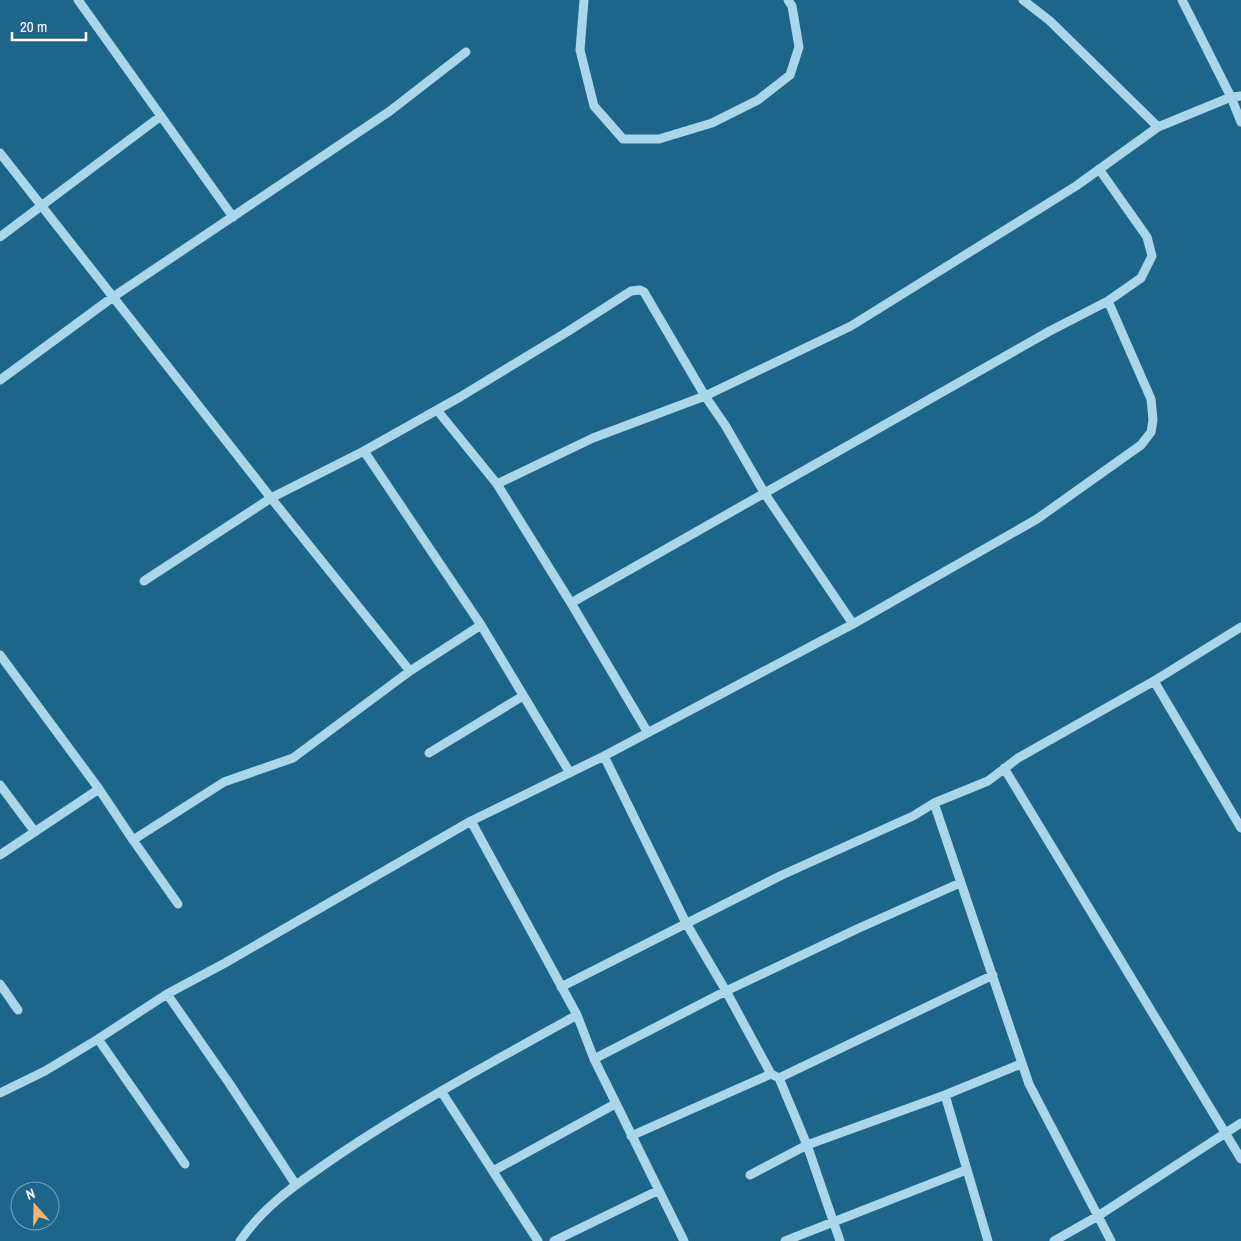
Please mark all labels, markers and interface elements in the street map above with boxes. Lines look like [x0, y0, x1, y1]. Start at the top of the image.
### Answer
scale bar [12, 10, 86, 42]
text: 20 m [20, 16, 47, 37]
north arrow [10, 1181, 60, 1231]
text: N [24, 1184, 38, 1204]

